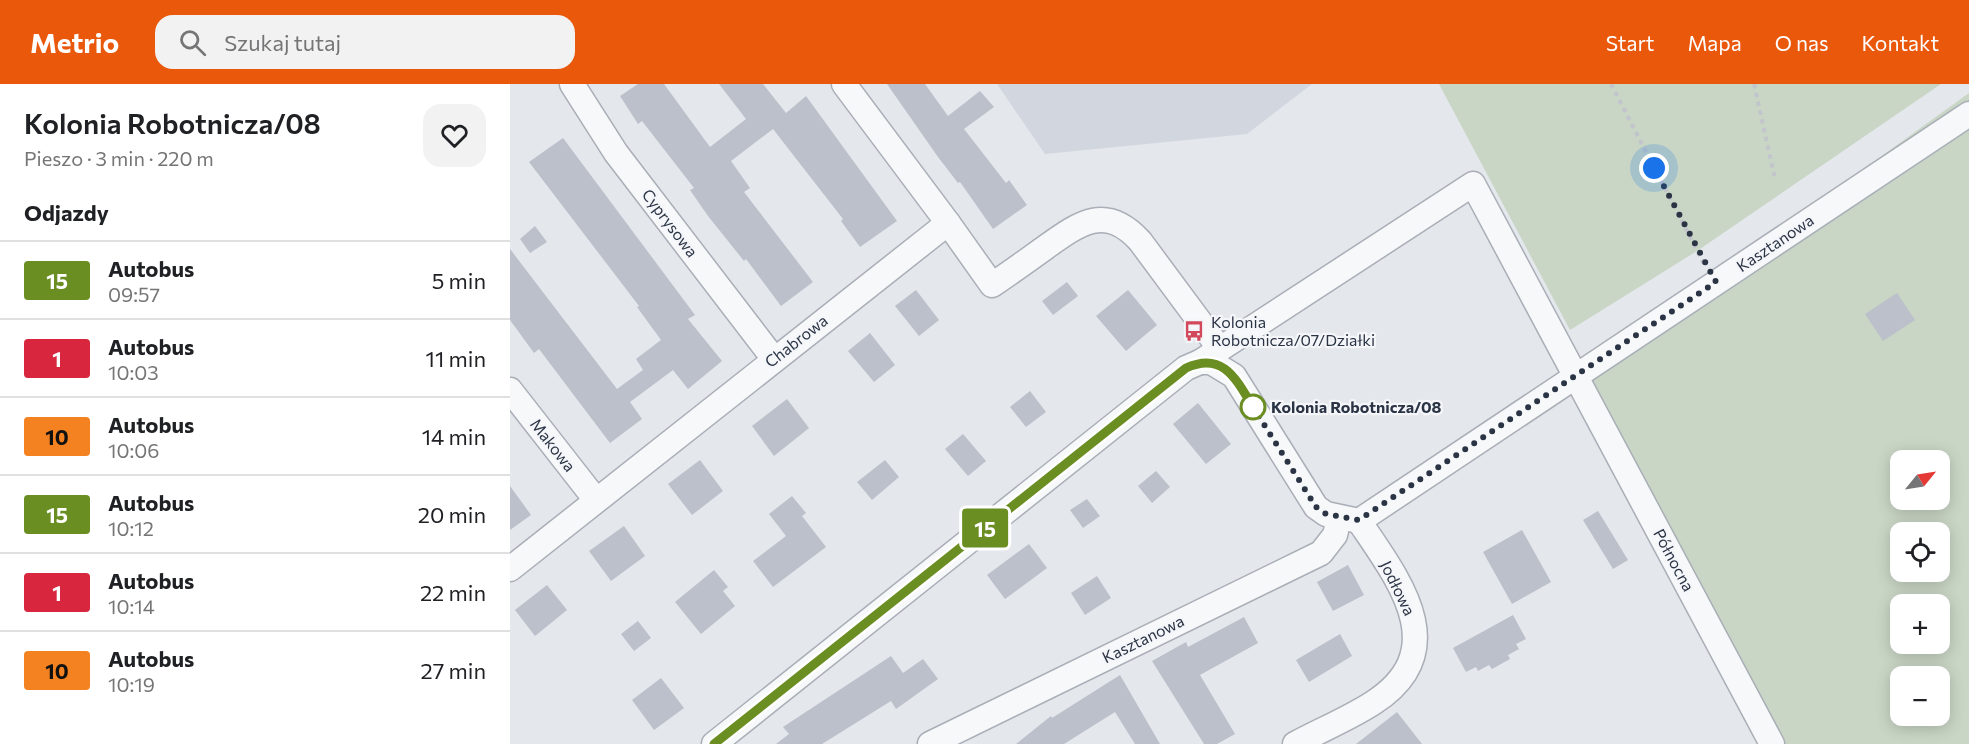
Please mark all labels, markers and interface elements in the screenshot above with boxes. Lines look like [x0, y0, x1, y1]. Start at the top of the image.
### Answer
search box [155, 15, 575, 69]
text: Metrio [30, 25, 119, 59]
icon: search [176, 26, 209, 59]
text: Szukaj tutaj [224, 29, 341, 56]
text: Start [1606, 30, 1654, 55]
text: Mapa [1687, 30, 1742, 55]
text: O nas [1775, 30, 1828, 55]
text: Kontakt [1861, 30, 1939, 55]
button: heart [423, 104, 486, 167]
text: Kolonia Robotnicza/08 [24, 106, 321, 140]
text: Pieszo · 3 min · 220 m [24, 146, 214, 170]
your location [1639, 153, 1669, 183]
street label: Cyprysowa [639, 185, 702, 261]
text: Odjazdy [24, 199, 109, 226]
street label: Kasztanowa [1733, 210, 1817, 275]
text: Autobus [108, 255, 194, 282]
text: 5 min [432, 267, 486, 294]
text: 15 [46, 268, 68, 293]
text: 09:57 [108, 282, 160, 306]
street label: Chabrowa [761, 310, 831, 371]
place label: Kolonia Robotnicza/07/Działki [1211, 312, 1375, 349]
bus stop icon: Kolonia Robotnicza/07/Działki [1182, 319, 1206, 343]
text: Autobus [108, 333, 194, 360]
text: 11 min [426, 345, 486, 372]
text: 1 [52, 346, 62, 371]
text: 10:03 [108, 360, 159, 384]
marker: Kolonia Robotnicza/08 [1240, 394, 1266, 420]
place label: Kolonia Robotnicza/08 [1271, 397, 1442, 416]
text: Autobus [108, 411, 194, 438]
street label: Makowa [527, 414, 580, 475]
text: 14 min [422, 423, 486, 450]
text: 10 [45, 424, 69, 449]
text: 10:06 [108, 438, 160, 462]
north arrow [1890, 450, 1950, 510]
map controls [1890, 450, 1950, 726]
text: Autobus [108, 489, 194, 516]
text: 20 min [418, 501, 486, 528]
text: 15 [46, 502, 68, 527]
line badge: 15 [958, 508, 1012, 548]
text: 10:12 [108, 516, 154, 540]
text: 15 [974, 516, 996, 541]
button: locate [1890, 522, 1950, 582]
street label: Północna [1650, 525, 1699, 594]
street label: Jodłowa [1377, 557, 1420, 618]
text: Autobus [108, 567, 194, 594]
text: 22 min [420, 579, 486, 606]
text: 1 [52, 580, 62, 605]
text: 10:14 [108, 594, 155, 618]
button: + [1890, 594, 1950, 654]
street label: Kasztanowa [1099, 611, 1187, 667]
text: Autobus [108, 645, 194, 672]
text: 27 min [421, 657, 486, 684]
text: 10 [45, 658, 69, 683]
button: − [1890, 666, 1950, 726]
text: 10:19 [108, 672, 155, 696]

